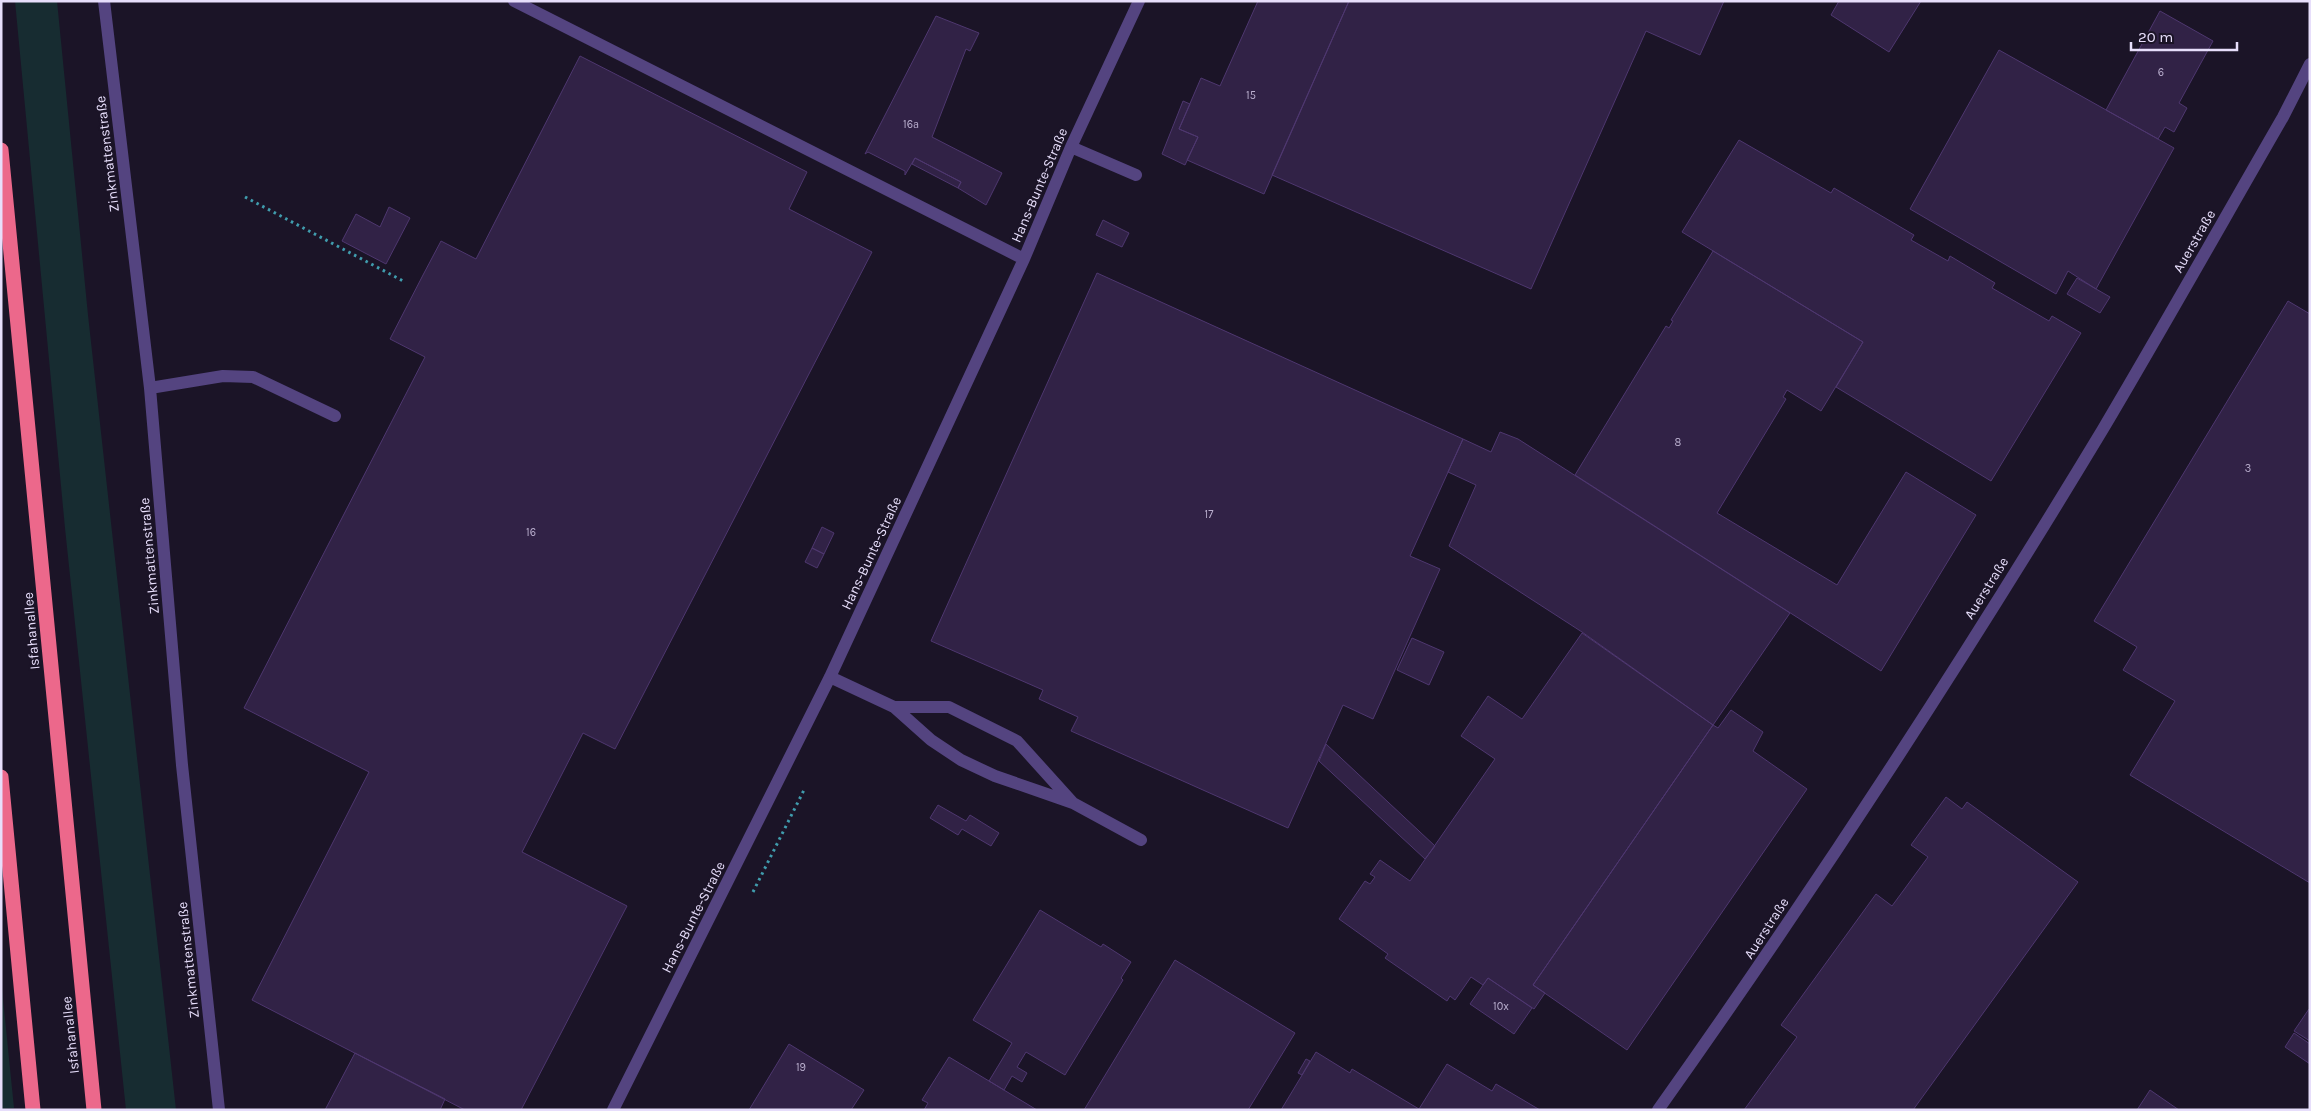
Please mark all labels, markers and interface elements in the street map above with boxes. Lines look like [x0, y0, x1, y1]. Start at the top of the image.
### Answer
scale bar [2131, 20, 2237, 52]
text: 20 m [2138, 28, 2173, 46]
house number: 6 [2158, 66, 2164, 79]
house number: 15 [1246, 89, 1256, 102]
street label: Zinkmattenstraße [92, 95, 123, 213]
house number: 16a [903, 118, 919, 131]
street label: Hans-Bunte-Straße [1008, 125, 1071, 245]
street label: Auerstraße [2170, 207, 2219, 276]
house number: 8 [1675, 436, 1682, 449]
house number: 3 [2245, 462, 2251, 475]
street label: Hans-Bunte-Straße [838, 494, 905, 613]
street label: Zinkmattenstraße [136, 497, 163, 615]
house number: 17 [1205, 508, 1213, 521]
house number: 16 [526, 526, 536, 539]
street label: Auerstraße [1961, 554, 2012, 622]
street label: Isfahanallee [20, 591, 43, 671]
street label: Hans-Bunte-Straße [658, 859, 729, 976]
street label: Auerstraße [1740, 894, 1793, 962]
street label: Zinkmattenstraße [174, 901, 203, 1019]
street label: Isfahanallee [58, 995, 83, 1075]
house number: 10x [1493, 1000, 1509, 1013]
house number: 19 [796, 1061, 806, 1074]

